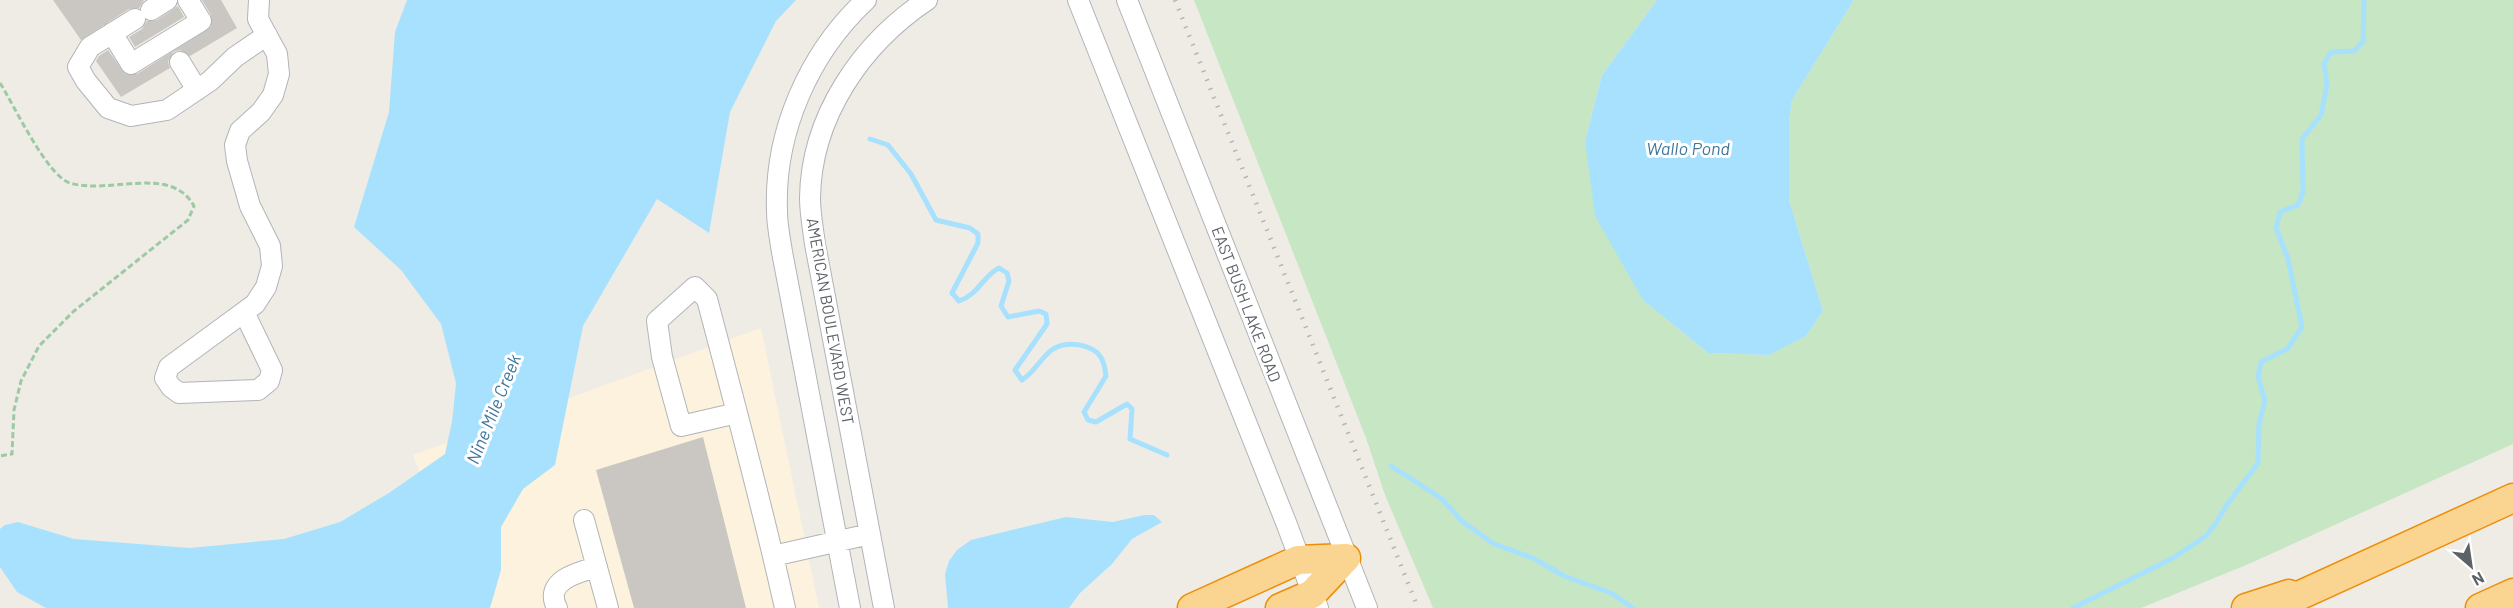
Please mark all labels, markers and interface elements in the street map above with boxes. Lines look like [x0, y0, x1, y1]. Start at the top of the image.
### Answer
water label: Wallo Pond [1646, 137, 1730, 159]
street label: AMERICAN BOULEVARD WEST [803, 216, 859, 426]
street label: EAST BUSH LAKE ROAD [1209, 224, 1285, 384]
water label: Nine Mile Creek [461, 351, 525, 467]
north arrow [2441, 536, 2501, 596]
text: N [2469, 569, 2488, 590]

